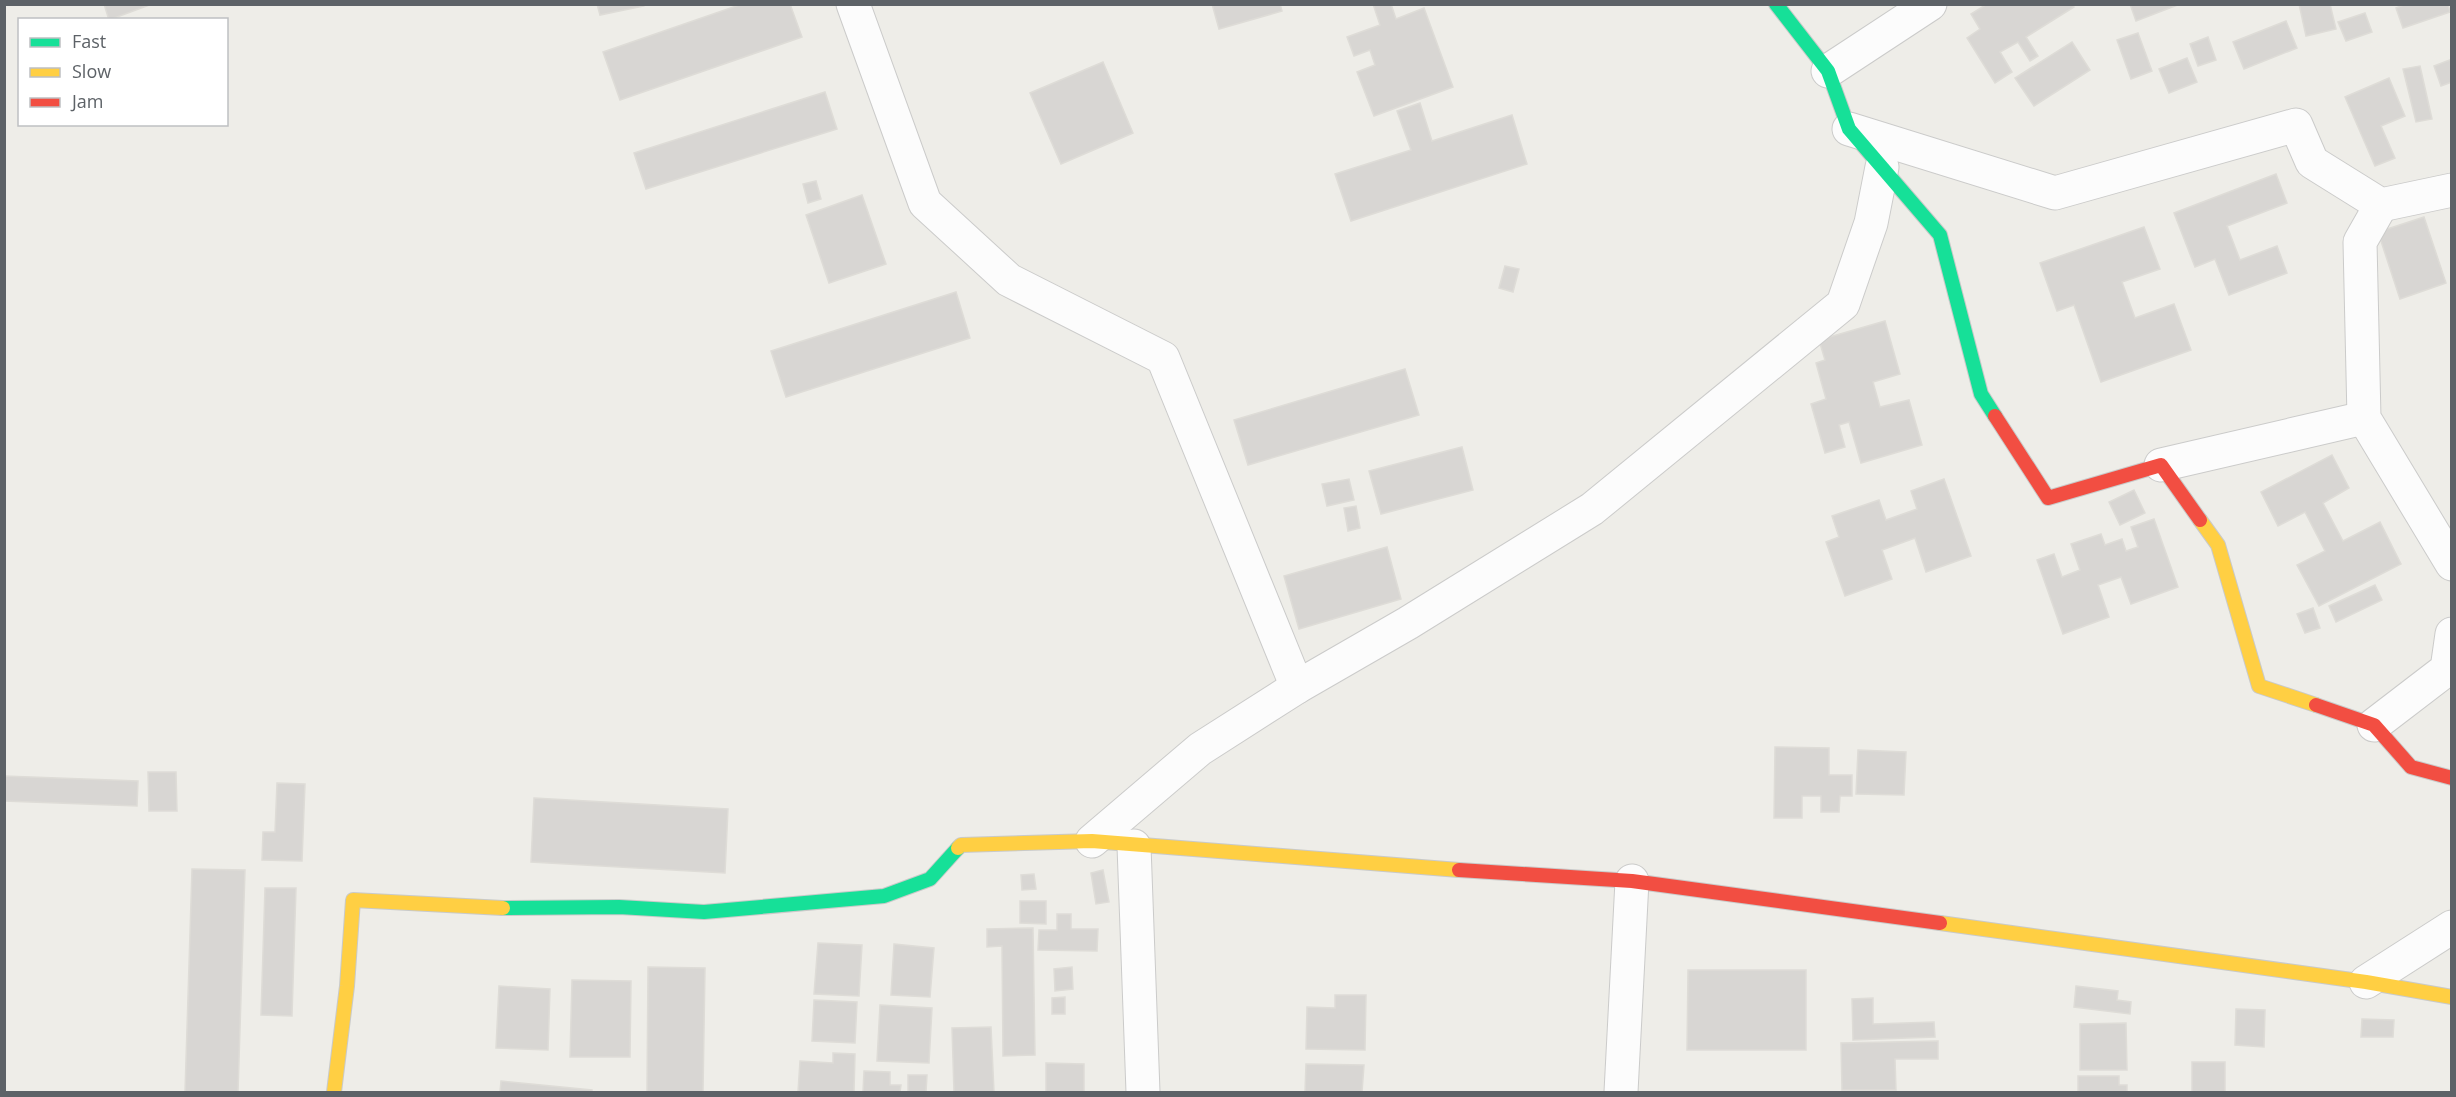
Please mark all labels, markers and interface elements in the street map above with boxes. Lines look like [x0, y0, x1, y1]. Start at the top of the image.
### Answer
legend [18, 18, 228, 126]
text: Fast [72, 29, 106, 53]
text: Slow [72, 59, 111, 83]
text: Jam [70, 89, 104, 113]

